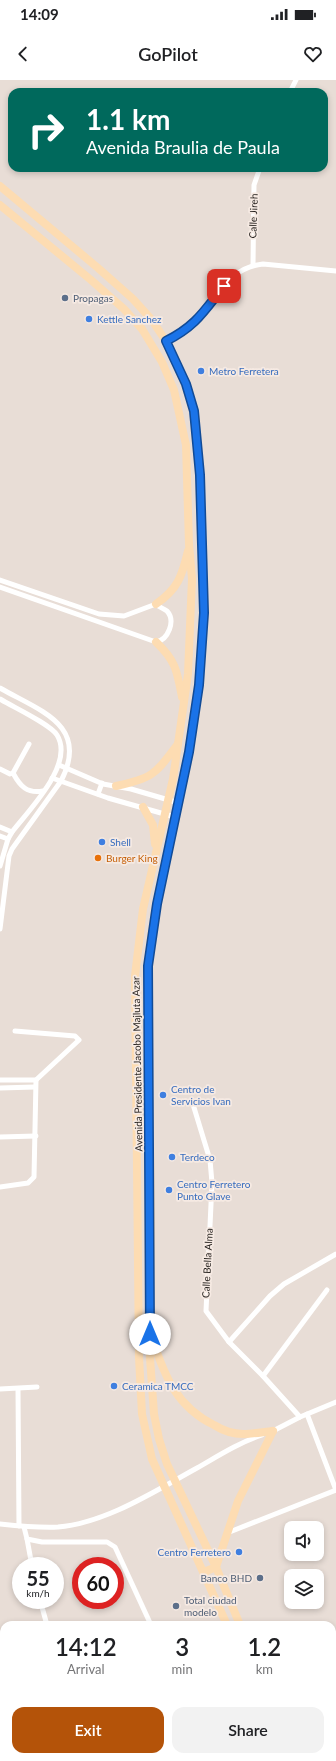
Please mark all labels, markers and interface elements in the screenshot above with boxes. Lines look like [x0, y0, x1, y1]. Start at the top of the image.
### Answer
text: 14:09 [20, 5, 59, 23]
icon: back [12, 43, 34, 65]
text: GoPilot [138, 43, 198, 65]
icon: heart [302, 43, 324, 65]
text: 1.1 km [86, 102, 170, 136]
icon: right [20, 104, 72, 156]
text: Avenida Braulia de Paula [86, 136, 280, 158]
street label: Calle Jireh [246, 193, 260, 239]
pin [207, 269, 241, 303]
icon: arrive [213, 275, 235, 297]
place label: Propagas [73, 292, 113, 304]
marker: Propagas [60, 293, 70, 303]
place label: Kettle Sanchez [97, 313, 162, 325]
marker: Kettle Sanchez [84, 314, 94, 324]
place label: Metro Ferretera [209, 365, 279, 377]
marker: Metro Ferretera [196, 366, 206, 376]
place label: Shell [110, 836, 131, 848]
marker: Shell [97, 837, 107, 847]
place label: Burger King [106, 852, 158, 864]
marker: Burger King [93, 853, 103, 863]
street label: Avenida Presidente Jacobo Majluta Azar [129, 976, 145, 1152]
place label: Centro de Servicios Ivan [171, 1083, 231, 1107]
marker: Centro de Servicios Ivan [158, 1090, 168, 1100]
place label: Terdeco [180, 1151, 215, 1163]
marker: Terdeco [167, 1152, 177, 1162]
place label: Centro Ferretero Punto Glave [177, 1178, 251, 1202]
marker: Centro Ferretero Punto Glave [164, 1185, 174, 1195]
street label: Calle Bella Alma [199, 1228, 215, 1298]
position arrow [129, 1313, 171, 1355]
place label: Ceramica TMCC [122, 1380, 194, 1392]
marker: Ceramica TMCC [109, 1381, 119, 1391]
map controls [284, 1521, 324, 1609]
button: sound [284, 1521, 324, 1561]
place label: Centro Ferretero [158, 1546, 231, 1558]
marker: Centro Ferretero [234, 1547, 244, 1557]
speed limit sign: 60 [72, 1557, 124, 1609]
text: 55 [26, 1566, 50, 1590]
button: layers [284, 1569, 324, 1609]
place label: Banco BHD [200, 1572, 252, 1584]
marker: Banco BHD [255, 1573, 265, 1583]
text: km/h [26, 1587, 50, 1599]
place label: Total ciudad modelo [184, 1594, 237, 1618]
marker: Total ciudad modelo [171, 1601, 181, 1611]
text: 14:12 [55, 1632, 117, 1661]
text: 3 [175, 1632, 189, 1661]
text: 1.2 [248, 1632, 281, 1661]
text: Arrival [67, 1661, 105, 1677]
text: min [172, 1661, 193, 1677]
text: km [256, 1661, 273, 1677]
button: Exit [12, 1707, 164, 1753]
button: Share [172, 1707, 324, 1753]

